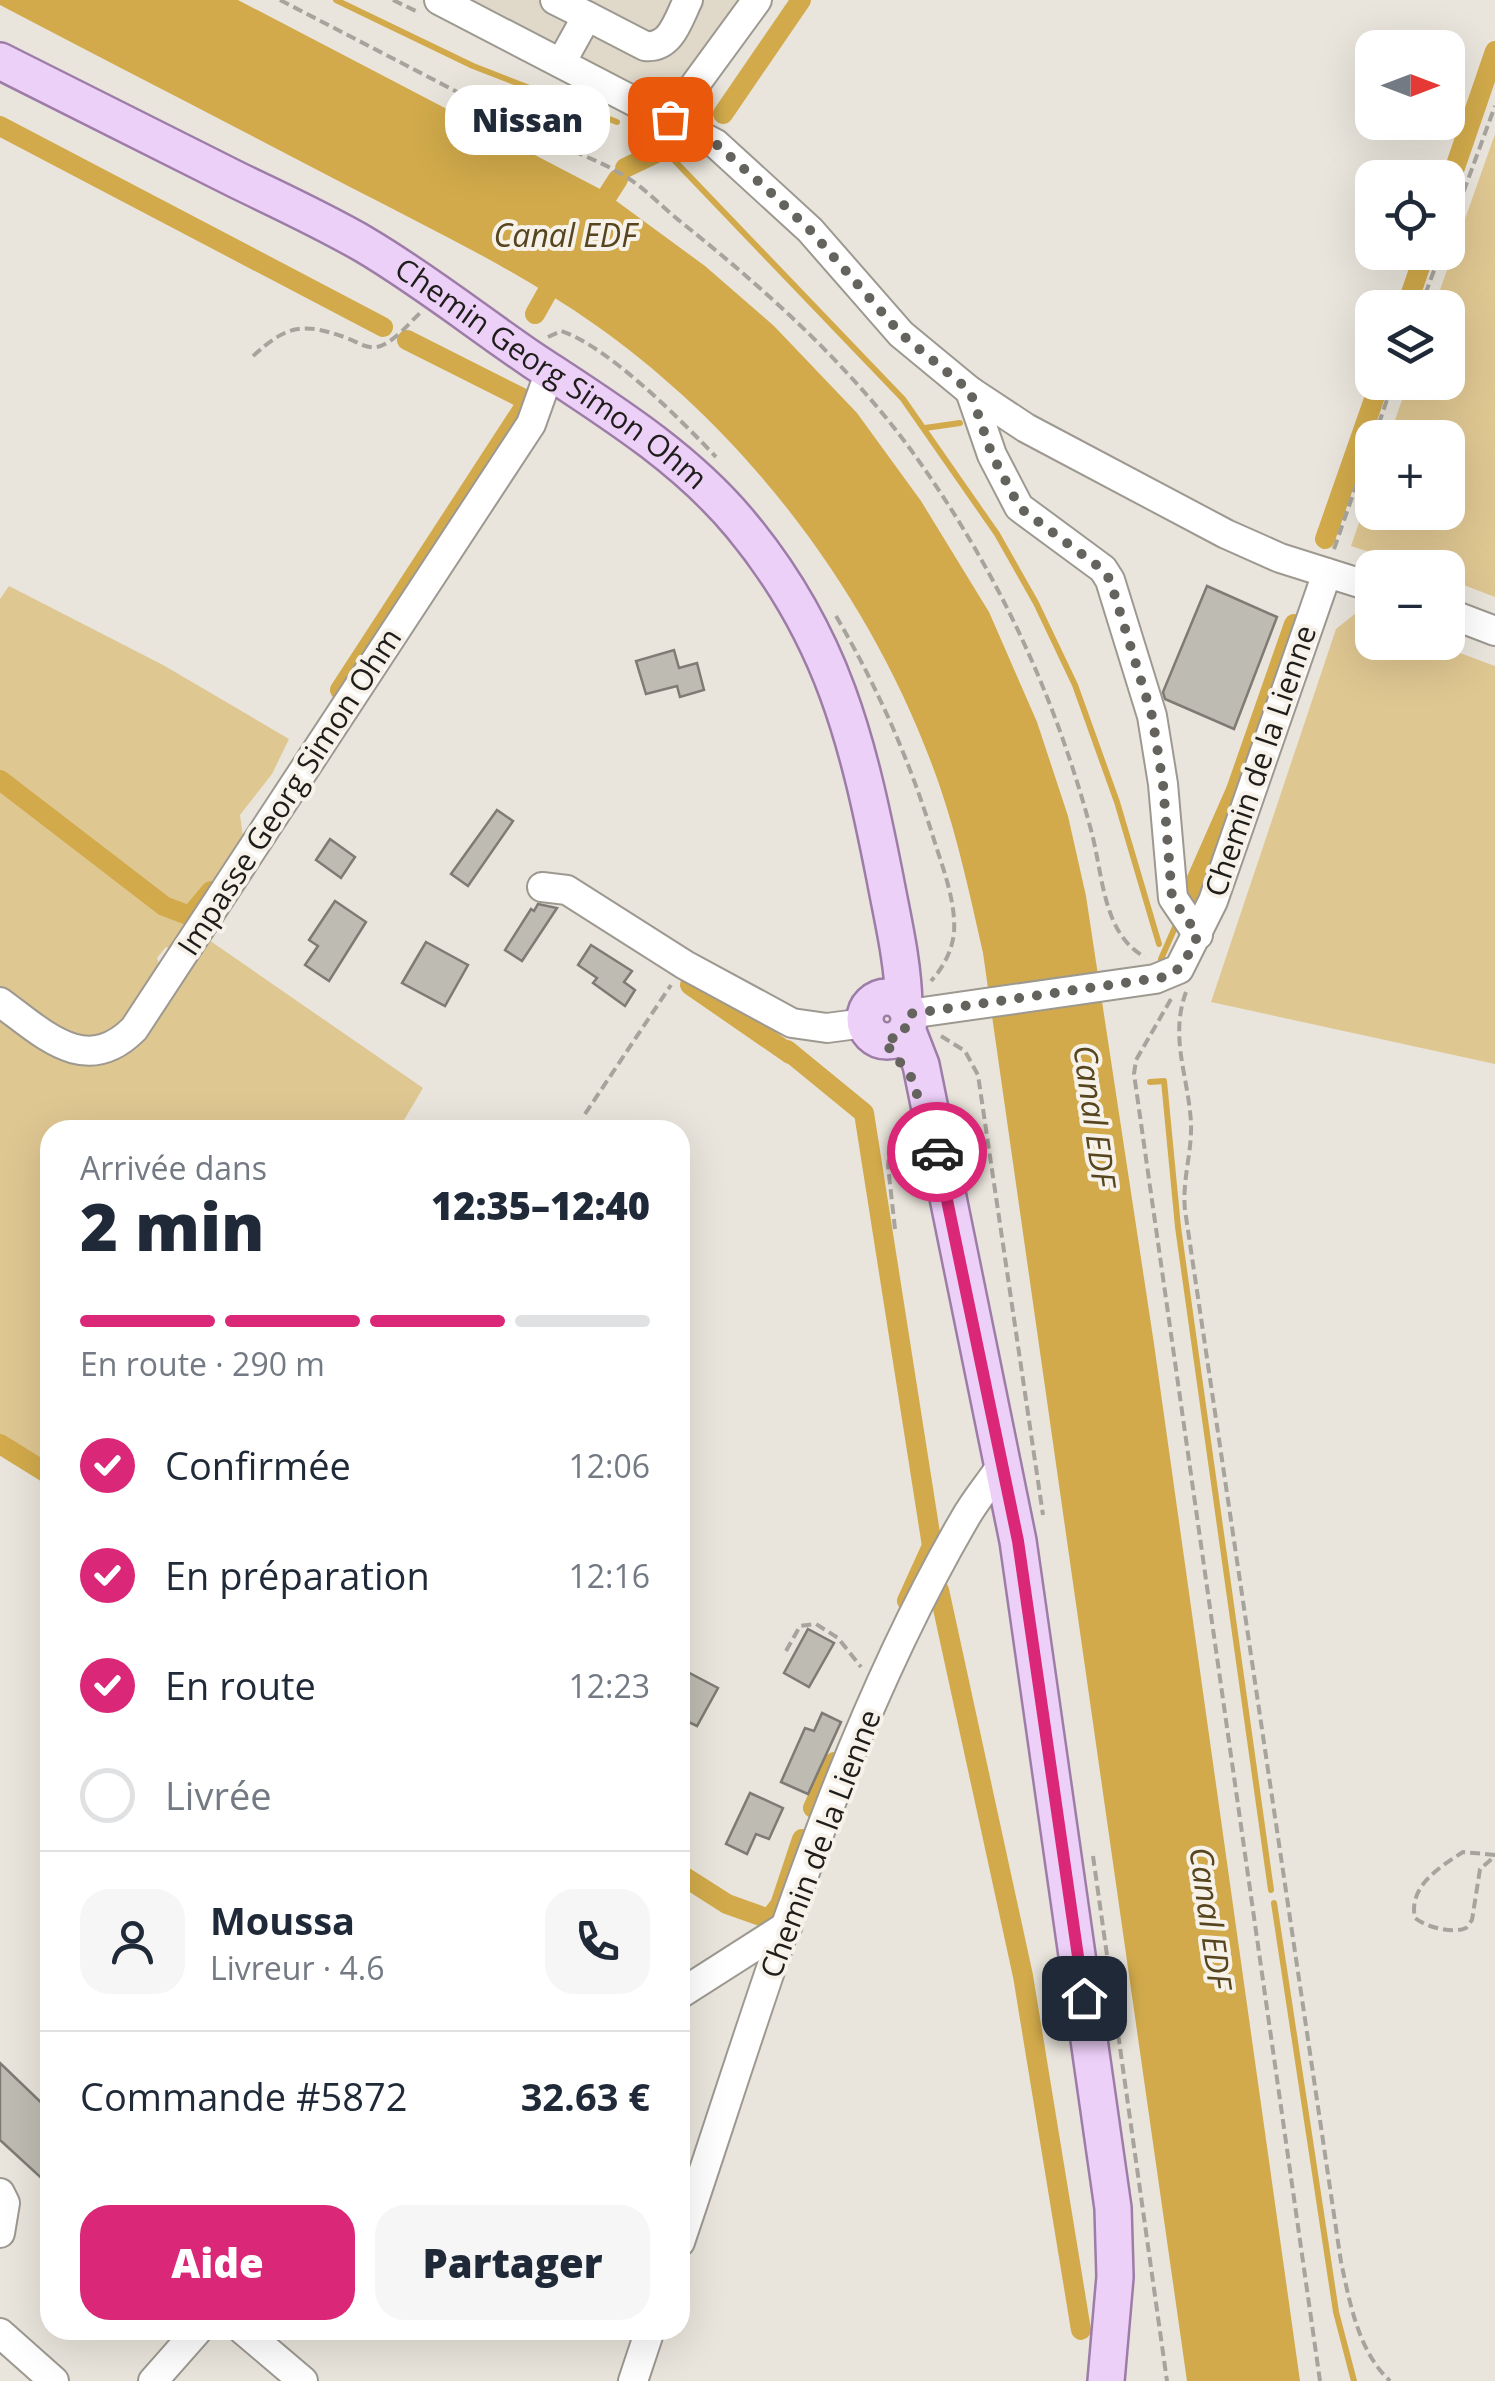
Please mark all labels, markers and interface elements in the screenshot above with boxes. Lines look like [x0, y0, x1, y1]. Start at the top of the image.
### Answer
north arrow [1355, 30, 1465, 140]
map controls [1355, 30, 1465, 660]
pin [628, 77, 713, 162]
callout: Nissan [445, 84, 610, 154]
icon: bag [643, 92, 698, 147]
text: Nissan [472, 98, 583, 141]
button: locate [1355, 160, 1465, 270]
water label: Canal EDF [493, 213, 639, 256]
street label: Chemin Georg Simon Ohm [388, 247, 717, 498]
button: layers [1355, 290, 1465, 400]
button: + [1355, 420, 1465, 530]
button: − [1355, 550, 1465, 660]
street label: Impasse Georg Simon Ohm [167, 619, 410, 963]
street label: Chemin de la Lienne [1194, 619, 1325, 902]
water label: Canal EDF [1064, 1042, 1127, 1192]
courier [887, 1102, 987, 1202]
icon: car [910, 1125, 965, 1180]
text: Arrivée dans [80, 1146, 267, 1189]
text: 12:35–12:40 [431, 1179, 650, 1231]
text: 2 min [80, 1182, 265, 1270]
text: En route · 290 m [80, 1342, 325, 1385]
icon: check [80, 1438, 135, 1493]
text: Confirmée [165, 1439, 351, 1491]
text: 12:06 [568, 1444, 650, 1487]
icon: check [80, 1548, 135, 1603]
text: En préparation [165, 1549, 430, 1601]
text: 12:16 [568, 1554, 650, 1597]
icon: check [80, 1658, 135, 1713]
text: En route [165, 1659, 316, 1711]
text: 12:23 [568, 1664, 650, 1707]
street label: Chemin de la Lienne [749, 1703, 890, 1984]
text: Livrée [165, 1769, 272, 1821]
water label: Canal EDF [1180, 1844, 1243, 1994]
button: person [80, 1889, 185, 1994]
button: phone [545, 1889, 650, 1994]
text: Moussa [210, 1894, 355, 1946]
text: Livreur · 4.6 [210, 1946, 385, 1989]
pin [1042, 1956, 1127, 2041]
icon: home [1057, 1971, 1112, 2026]
text: Commande #5872 [80, 2070, 408, 2122]
text: 32.63 € [521, 2070, 650, 2122]
button: Aide [80, 2205, 355, 2320]
button: Partager [375, 2205, 650, 2320]

